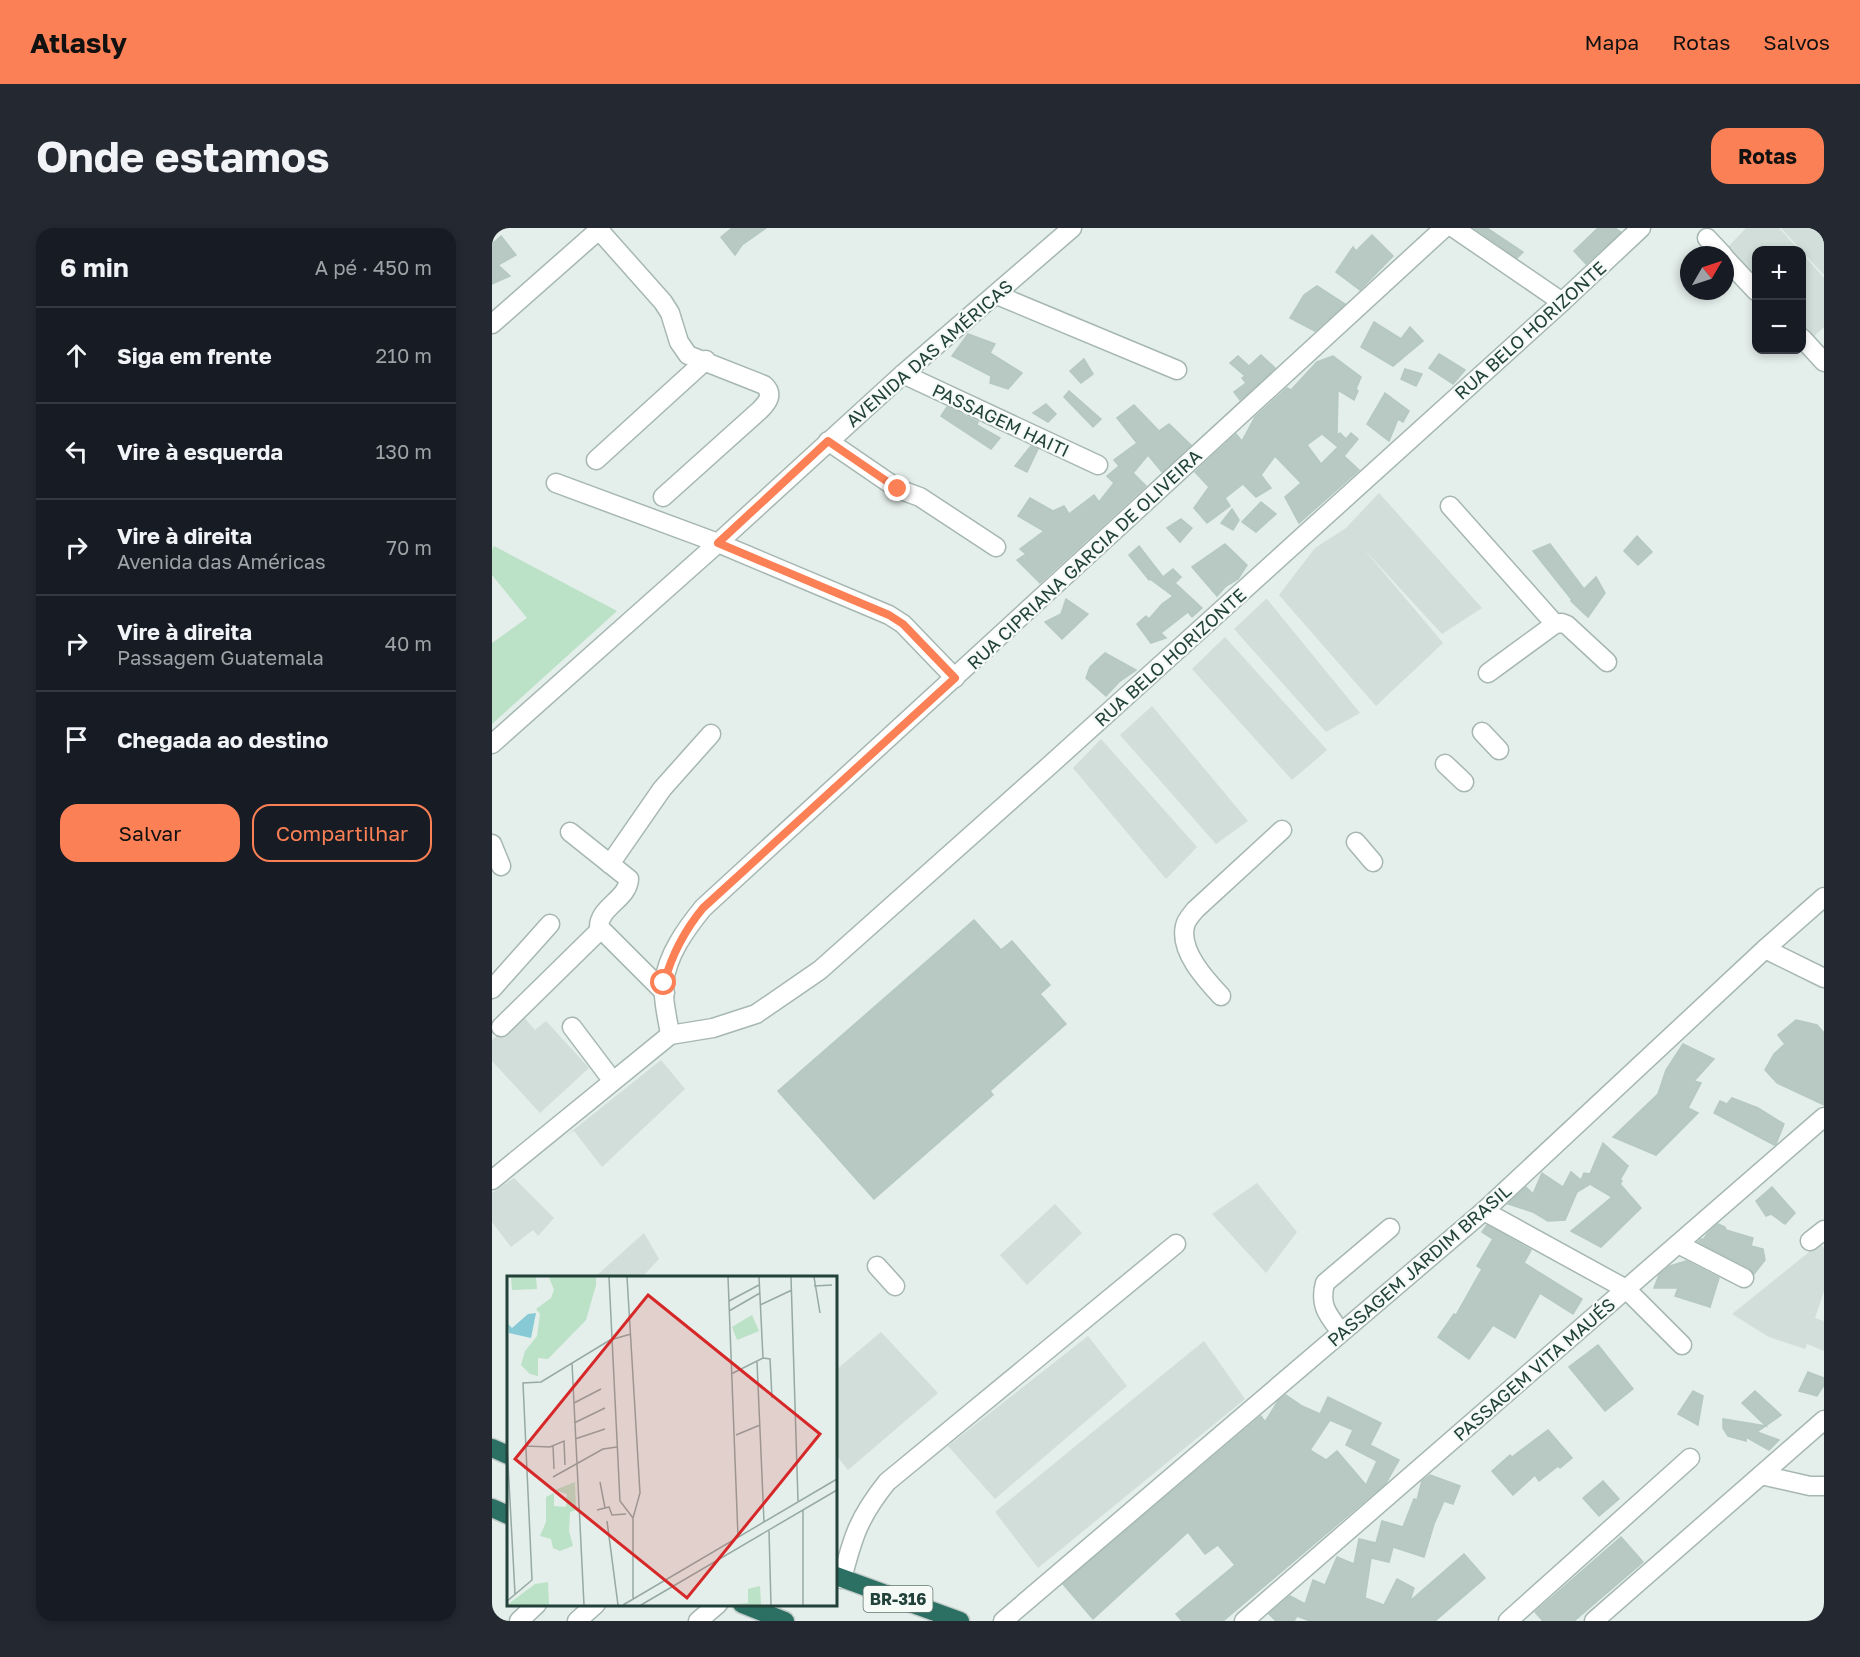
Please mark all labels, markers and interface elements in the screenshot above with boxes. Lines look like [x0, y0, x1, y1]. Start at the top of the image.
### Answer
text: Atlasly [30, 26, 127, 59]
text: Mapa [1585, 29, 1639, 55]
text: Rotas [1672, 29, 1730, 55]
text: Salvos [1763, 29, 1830, 55]
button: Rotas [1711, 128, 1824, 184]
text: Onde estamos [36, 131, 330, 181]
north arrow [1680, 246, 1734, 300]
map controls [1752, 246, 1806, 354]
button: + [1752, 246, 1806, 300]
text: 6 min [60, 252, 129, 283]
text: A pé · 450 m [315, 255, 432, 279]
street label: RUA BELO HORIZONTE [1450, 256, 1610, 404]
street label: AVENIDA DAS AMÉRICAS [841, 275, 1017, 431]
button: − [1752, 300, 1806, 354]
icon: ahead [60, 339, 93, 372]
text: Siga em frente [117, 342, 272, 369]
text: 210 m [376, 343, 432, 367]
street label: PASSAGEM HAITI [929, 379, 1073, 461]
icon: left [60, 435, 93, 468]
text: Vire à esquerda [117, 438, 283, 465]
text: 130 m [376, 439, 432, 463]
street label: RUA CIPRIANA GARCIA DE OLIVEIRA [962, 444, 1206, 674]
route end [884, 475, 910, 501]
text: Vire à direita [117, 522, 252, 549]
icon: right [60, 531, 93, 564]
text: 70 m [386, 535, 432, 559]
text: Avenida das Américas [117, 549, 326, 573]
street label: RUA BELO HORIZONTE [1090, 583, 1250, 731]
text: Vire à direita [117, 618, 252, 645]
icon: right [60, 627, 93, 660]
text: 40 m [385, 631, 432, 655]
text: Passagem Guatemala [117, 645, 324, 669]
icon: arrive [60, 723, 93, 756]
text: Chegada ao destino [117, 726, 329, 753]
button: Salvar [60, 804, 240, 862]
button: Compartilhar [252, 804, 432, 862]
route start [650, 969, 676, 995]
street label: PASSAGEM JARDIM BRASIL [1323, 1179, 1515, 1351]
inset map [507, 1276, 837, 1606]
street label: PASSAGEM VITA MAUÉS [1449, 1293, 1619, 1445]
road number: BR-316 [864, 1586, 932, 1612]

